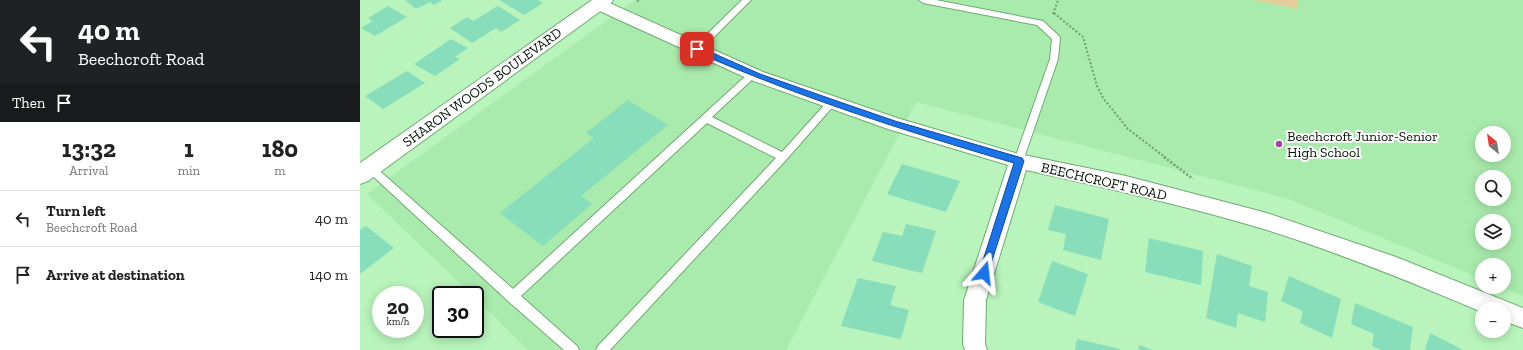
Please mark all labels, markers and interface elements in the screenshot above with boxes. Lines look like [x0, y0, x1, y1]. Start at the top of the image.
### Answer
text: 40 m [78, 14, 140, 47]
icon: left [12, 16, 64, 68]
street label: SHARON WOODS BOULEVARD [399, 24, 565, 151]
pin [680, 32, 714, 66]
icon: arrive [686, 38, 708, 60]
text: Beechcroft Road [78, 48, 205, 70]
icon: arrive [53, 92, 75, 114]
text: Then [12, 94, 45, 112]
north arrow [1475, 126, 1511, 162]
map controls [1475, 126, 1511, 338]
place label: Beechcroft Junior-Senior High School [1287, 128, 1438, 161]
text: 13:32 [62, 134, 116, 163]
text: 1 [184, 134, 194, 163]
text: 180 [262, 134, 298, 163]
marker: Beechcroft Junior-Senior High School [1274, 139, 1284, 149]
street label: BEECHCROFT ROAD [1039, 159, 1169, 204]
text: Arrival [69, 163, 108, 178]
text: min [178, 163, 200, 178]
text: m [274, 163, 286, 178]
button: search [1475, 170, 1511, 206]
text: Turn left [46, 202, 106, 220]
icon: left [12, 208, 34, 230]
text: 40 m [315, 210, 348, 228]
button: layers [1475, 214, 1511, 250]
text: Beechcroft Road [46, 220, 137, 235]
position arrow [963, 252, 1005, 294]
button: + [1475, 258, 1511, 294]
icon: arrive [12, 264, 34, 286]
text: Arrive at destination [46, 266, 185, 284]
text: 140 m [309, 266, 348, 284]
speed limit sign: 30 [432, 286, 484, 338]
text: 20 [387, 295, 409, 319]
button: − [1475, 302, 1511, 338]
text: km/h [387, 316, 409, 328]

